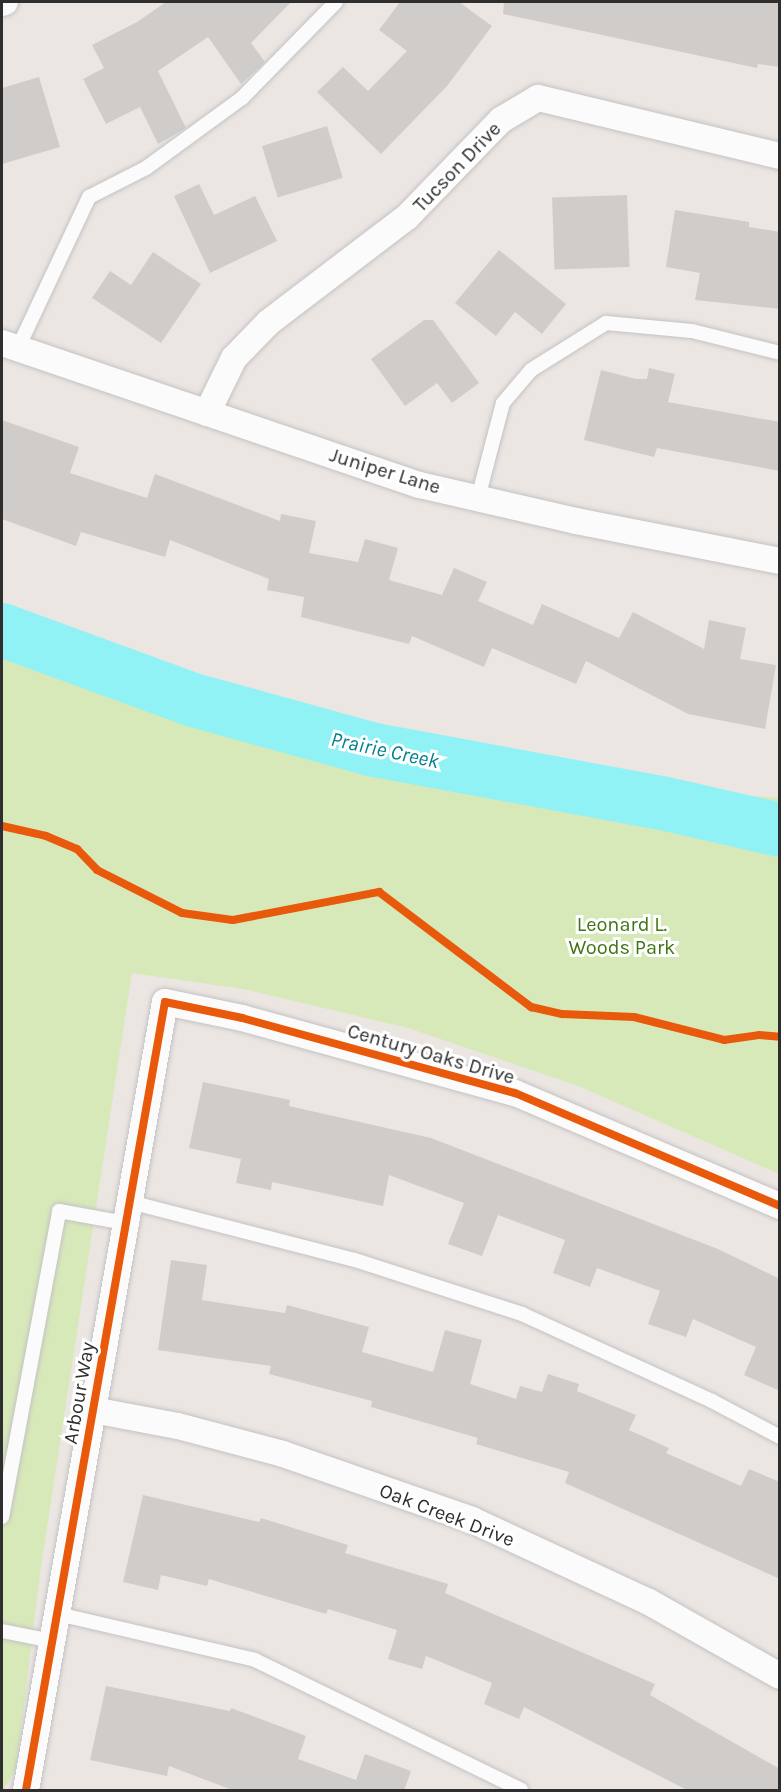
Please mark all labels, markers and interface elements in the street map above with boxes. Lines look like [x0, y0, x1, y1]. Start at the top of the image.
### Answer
street label: Tucson Drive [408, 117, 506, 217]
street label: Juniper Lane [327, 443, 443, 499]
water label: Prairie Creek [329, 726, 441, 774]
park label: Leonard L. Woods Park [569, 912, 675, 959]
street label: Century Oaks Drive [345, 1019, 517, 1089]
street label: Arbour Way [58, 1340, 100, 1446]
street label: Oak Creek Drive [376, 1478, 518, 1552]

